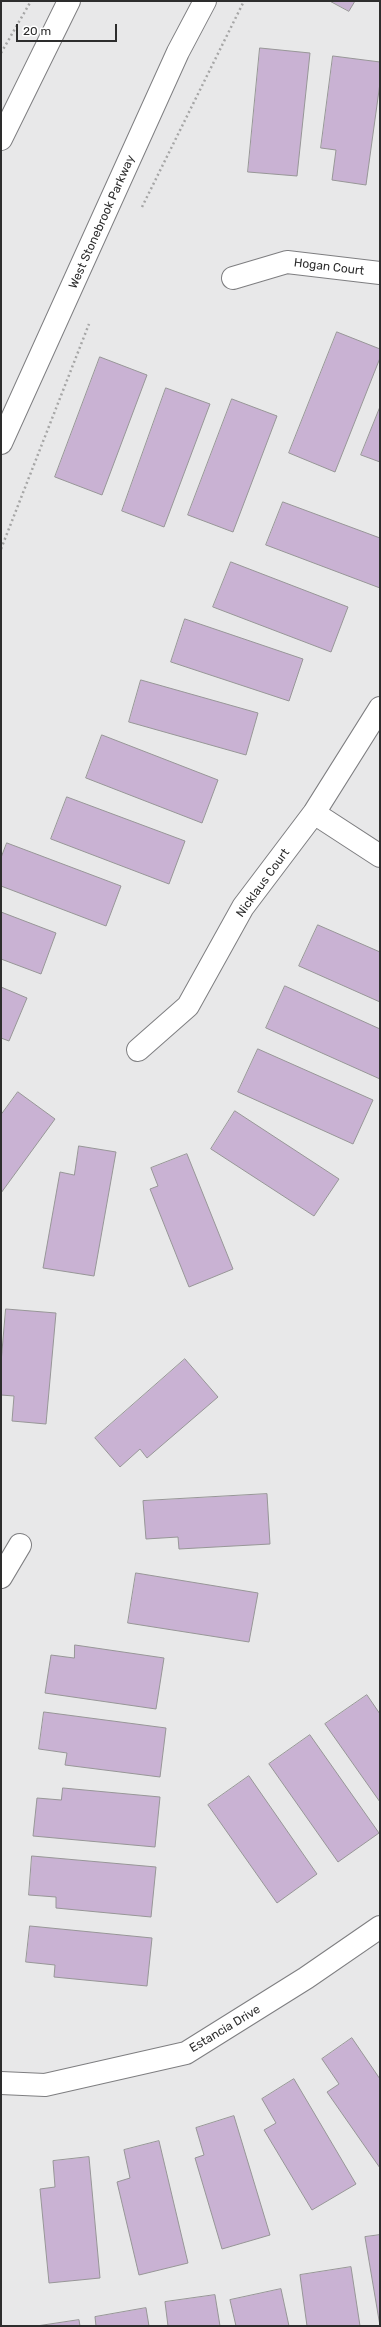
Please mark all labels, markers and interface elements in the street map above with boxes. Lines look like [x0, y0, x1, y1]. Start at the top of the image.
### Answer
scale bar [18, 16, 119, 42]
text: 20 m [23, 24, 51, 38]
street label: West Stonebrook Parkway [66, 153, 138, 291]
street label: Hogan Court [293, 256, 365, 278]
street label: Nicklaus Court [233, 846, 293, 920]
street label: Estancia Drive [187, 2002, 263, 2056]

